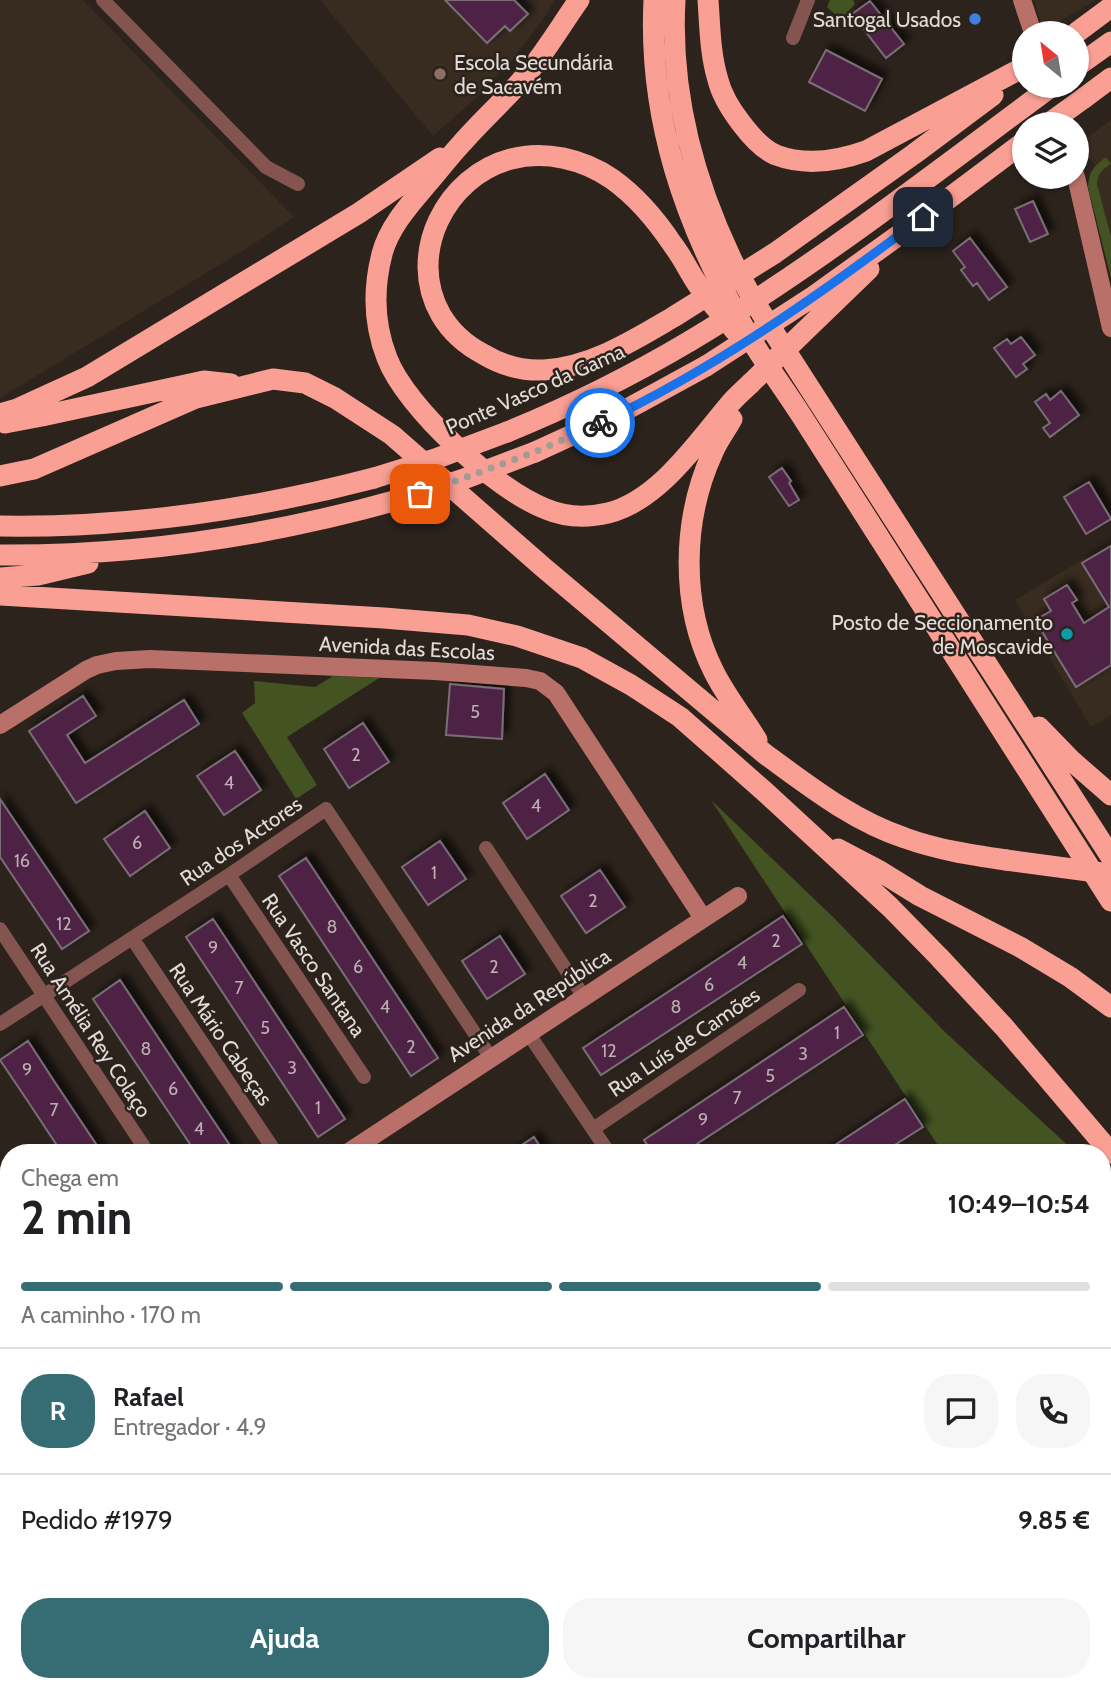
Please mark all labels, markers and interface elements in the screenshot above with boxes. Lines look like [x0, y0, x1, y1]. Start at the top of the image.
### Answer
place label: Santogal Usados [813, 7, 961, 32]
marker: Santogal Usados [967, 11, 983, 27]
north arrow [1012, 21, 1088, 98]
map controls [1012, 21, 1089, 189]
place label: Escola Secundária de Sacavém [454, 50, 613, 99]
marker: Escola Secundária de Sacavém [432, 66, 448, 82]
button: layers [1012, 112, 1089, 189]
pin [893, 187, 953, 247]
icon: home [904, 198, 942, 236]
street label: Ponte Vasco da Gama [442, 338, 628, 440]
courier [565, 388, 635, 458]
icon: bike [581, 404, 619, 442]
pin [390, 464, 450, 524]
icon: bag [401, 475, 439, 513]
place label: Posto de Seccionamento de Moscavide [832, 610, 1053, 659]
marker: Posto de Seccionamento de Moscavide [1059, 626, 1075, 642]
street label: Avenida das Escolas [319, 631, 496, 665]
house number: 5 [470, 701, 480, 723]
house number: 2 [351, 744, 361, 766]
house number: 4 [224, 772, 234, 794]
street label: Rua dos Actores [175, 791, 307, 891]
house number: 4 [531, 795, 541, 817]
house number: 6 [132, 832, 142, 854]
house number: 16 [14, 850, 30, 872]
house number: 1 [431, 862, 437, 884]
street label: Rua Vasco Santana [257, 889, 371, 1041]
house number: 2 [588, 890, 598, 912]
house number: 12 [56, 913, 72, 935]
house number: 8 [327, 916, 337, 938]
house number: 2 [771, 930, 781, 952]
house number: 9 [208, 937, 218, 959]
street label: Rua Amélia Rey Colaço [25, 938, 157, 1122]
street label: Avenida da República [443, 943, 615, 1067]
house number: 4 [737, 952, 747, 974]
house number: 6 [353, 956, 363, 978]
house number: 2 [489, 956, 499, 978]
street label: Rua Mário Cabeças [164, 958, 278, 1110]
house number: 6 [704, 974, 714, 996]
house number: 7 [234, 977, 244, 999]
street label: Rua Luís de Camões [604, 982, 765, 1102]
house number: 4 [380, 996, 390, 1018]
house number: 8 [671, 996, 681, 1018]
house number: 5 [260, 1017, 270, 1039]
house number: 1 [834, 1022, 840, 1044]
house number: 2 [406, 1036, 416, 1058]
house number: 8 [141, 1038, 151, 1060]
house number: 12 [601, 1040, 617, 1062]
house number: 3 [798, 1043, 808, 1065]
house number: 3 [287, 1057, 297, 1079]
house number: 9 [22, 1059, 32, 1081]
house number: 5 [765, 1065, 775, 1087]
house number: 6 [168, 1078, 178, 1100]
house number: 7 [732, 1087, 742, 1109]
house number: 1 [315, 1097, 321, 1119]
house number: 7 [49, 1099, 59, 1121]
house number: 9 [698, 1109, 708, 1131]
house number: 4 [194, 1118, 204, 1140]
text: Chega em [21, 1164, 119, 1192]
text: 10:49–10:54 [948, 1188, 1090, 1220]
text: 2 min [21, 1190, 132, 1246]
text: A caminho · 170 m [21, 1301, 201, 1329]
button: chat [924, 1374, 998, 1448]
button: phone [1016, 1374, 1090, 1448]
text: Rafael [113, 1381, 184, 1413]
text: R [50, 1395, 66, 1427]
text: Entregador · 4.9 [113, 1413, 267, 1441]
text: Pedido #1979 [21, 1504, 173, 1536]
text: 9.85 € [1018, 1504, 1090, 1536]
button: Ajuda [21, 1598, 549, 1678]
button: Compartilhar [563, 1598, 1090, 1678]

